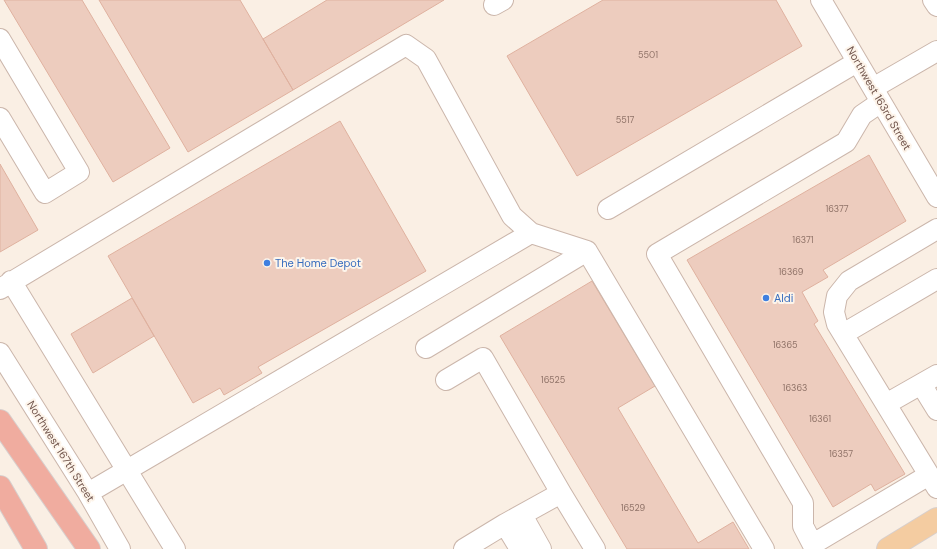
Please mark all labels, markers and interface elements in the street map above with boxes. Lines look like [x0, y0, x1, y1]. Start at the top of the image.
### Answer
street label: Northwest 163rd Street [844, 44, 914, 152]
house number: 5501 [638, 49, 658, 61]
house number: 5517 [616, 114, 634, 126]
house number: 16377 [825, 203, 849, 215]
house number: 16371 [792, 234, 814, 246]
place label: The Home Depot [275, 256, 361, 270]
marker: The Home Depot [262, 258, 272, 268]
house number: 16369 [779, 266, 804, 278]
place label: Aldi [774, 291, 793, 305]
marker: Aldi [761, 293, 771, 303]
house number: 16365 [773, 339, 797, 351]
house number: 16525 [541, 374, 565, 386]
house number: 16363 [783, 382, 807, 394]
street label: Northwest 167th Street [24, 398, 98, 504]
house number: 16361 [809, 413, 831, 425]
house number: 16357 [829, 448, 853, 460]
house number: 16529 [621, 502, 646, 514]

